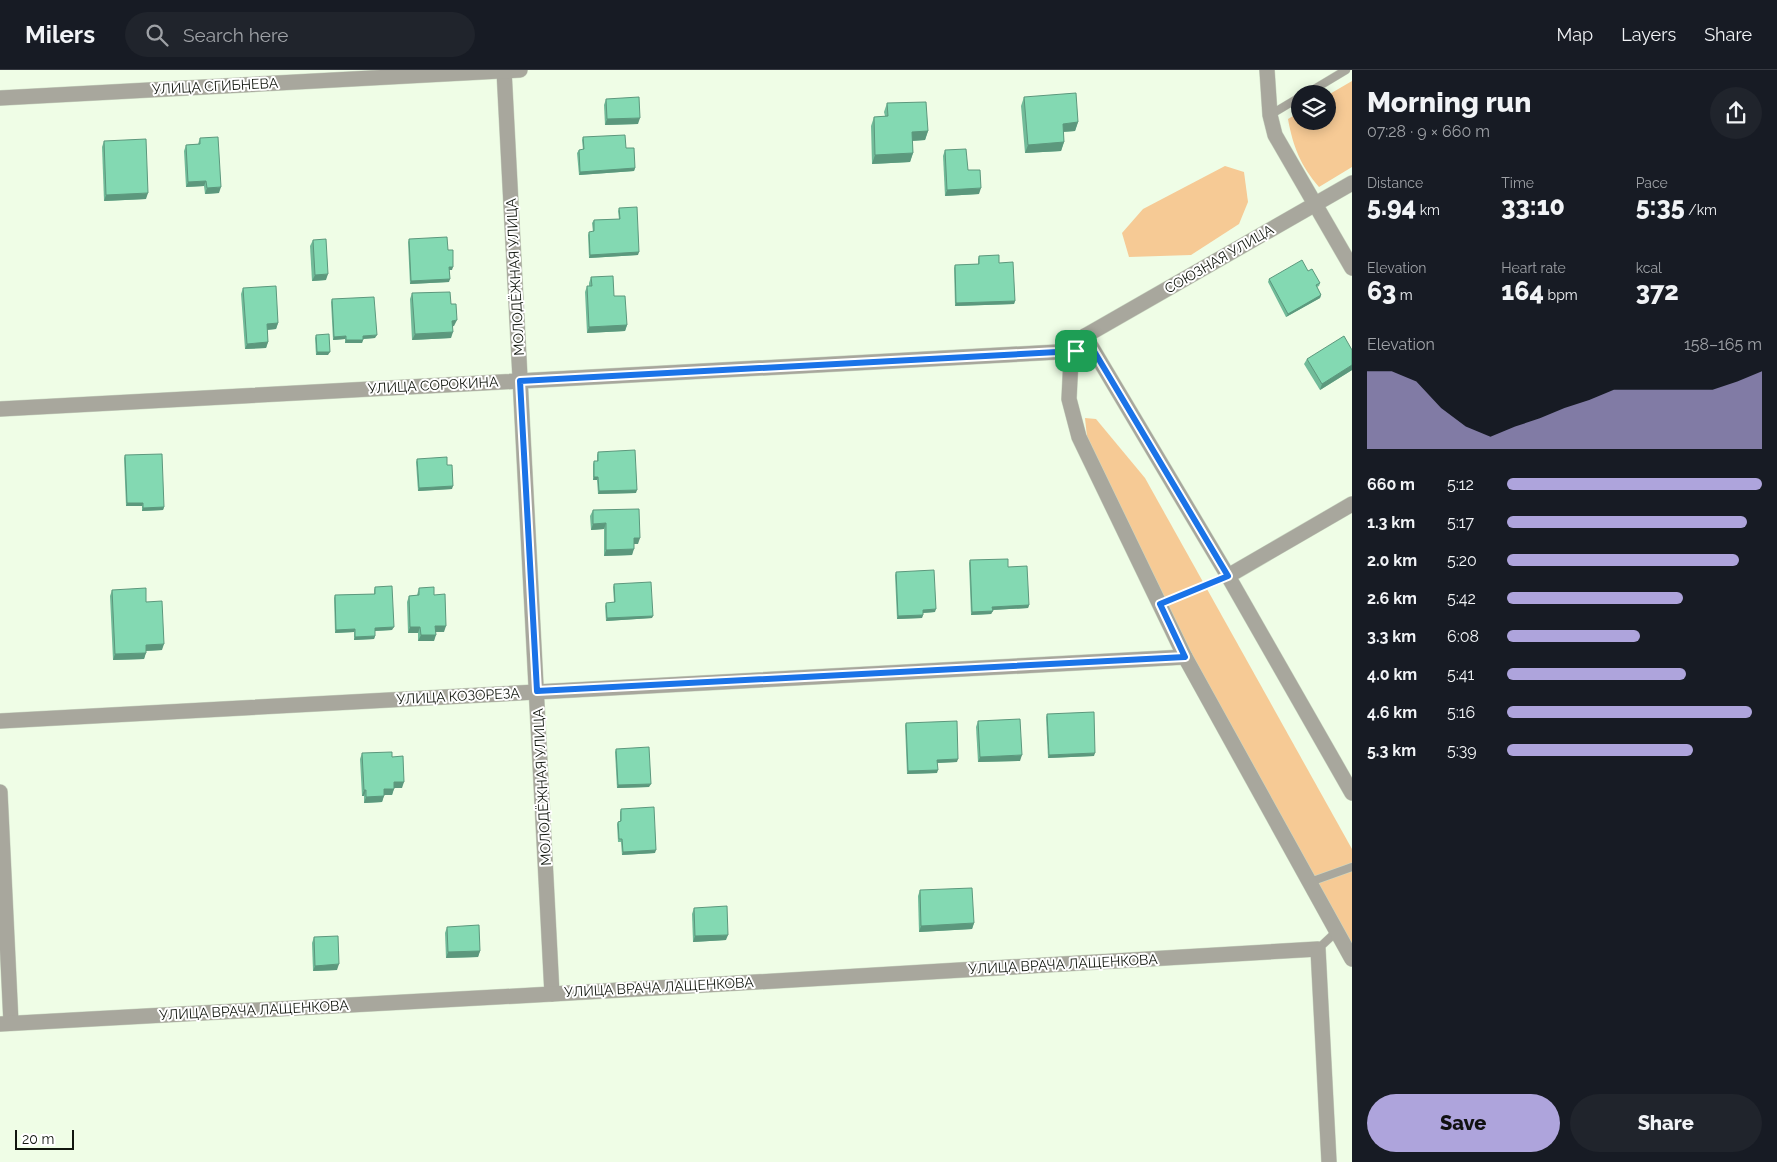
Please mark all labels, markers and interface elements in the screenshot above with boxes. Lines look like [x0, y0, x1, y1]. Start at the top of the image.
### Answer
search box [125, 12, 475, 57]
text: Milers [25, 20, 95, 49]
icon: search [143, 21, 171, 49]
text: Search here [183, 24, 289, 46]
text: Map [1557, 24, 1593, 45]
text: Layers [1621, 24, 1676, 45]
text: Share [1704, 24, 1752, 45]
street label: УЛИЦА СГИБНЕВА [151, 75, 279, 97]
map controls [1291, 85, 1336, 130]
button: layers [1291, 85, 1336, 130]
text: Morning run [1367, 86, 1531, 119]
button: share [1710, 87, 1762, 139]
text: 07:28 · 9 × 660 m [1367, 122, 1490, 141]
text: Distance [1367, 175, 1423, 191]
text: Time [1501, 175, 1534, 191]
text: Pace [1636, 175, 1668, 191]
text: 5.94 [1367, 191, 1416, 221]
text: 33:10 [1501, 191, 1565, 221]
text: 5:35 [1636, 191, 1685, 221]
street label: МОЛОДЁЖНАЯ УЛИЦА [501, 197, 527, 356]
text: km [1416, 202, 1440, 218]
text: /km [1685, 202, 1717, 218]
street label: СОЮЗНАЯ УЛИЦА [1162, 221, 1277, 297]
text: Elevation [1367, 260, 1426, 276]
text: Heart rate [1501, 260, 1566, 276]
text: kcal [1636, 260, 1662, 276]
text: 63 [1367, 276, 1396, 306]
text: 164 [1501, 276, 1544, 306]
text: 372 [1636, 276, 1679, 306]
text: m [1396, 287, 1413, 303]
text: bpm [1544, 287, 1578, 303]
pin [1055, 330, 1097, 372]
text: Elevation [1367, 335, 1435, 354]
text: 158–165 m [1684, 335, 1762, 354]
icon: arrive [1062, 337, 1090, 365]
street label: УЛИЦА СОРОКИНА [367, 374, 499, 396]
text: 660 m [1367, 475, 1415, 494]
text: 5:12 [1447, 475, 1474, 494]
text: 1.3 km [1367, 513, 1415, 532]
text: 5:17 [1447, 513, 1474, 532]
text: 2.0 km [1367, 551, 1417, 570]
text: 5:20 [1447, 551, 1477, 570]
text: 2.6 km [1367, 589, 1417, 608]
text: 5:42 [1447, 589, 1476, 608]
text: 3.3 km [1367, 627, 1416, 646]
text: 6:08 [1447, 627, 1479, 646]
text: 4.0 km [1367, 665, 1417, 684]
text: 5:41 [1447, 665, 1474, 684]
street label: УЛИЦА КОЗОРЕЗА [396, 685, 521, 707]
text: 4.6 km [1367, 703, 1417, 722]
text: 5:16 [1447, 703, 1475, 722]
street label: МОЛОДЁЖНАЯ УЛИЦА [528, 707, 554, 866]
text: 5.3 km [1367, 741, 1416, 760]
text: 5:39 [1447, 741, 1477, 760]
street label: УЛИЦА ВРАЧА ЛАЩЕНКОВА [968, 951, 1159, 977]
street label: УЛИЦА ВРАЧА ЛАЩЕНКОВА [564, 974, 755, 1000]
street label: УЛИЦА ВРАЧА ЛАЩЕНКОВА [159, 997, 350, 1023]
button: Save [1367, 1094, 1560, 1152]
button: Share [1570, 1094, 1762, 1152]
scale bar [15, 1127, 74, 1150]
text: 20 m [22, 1131, 54, 1147]

